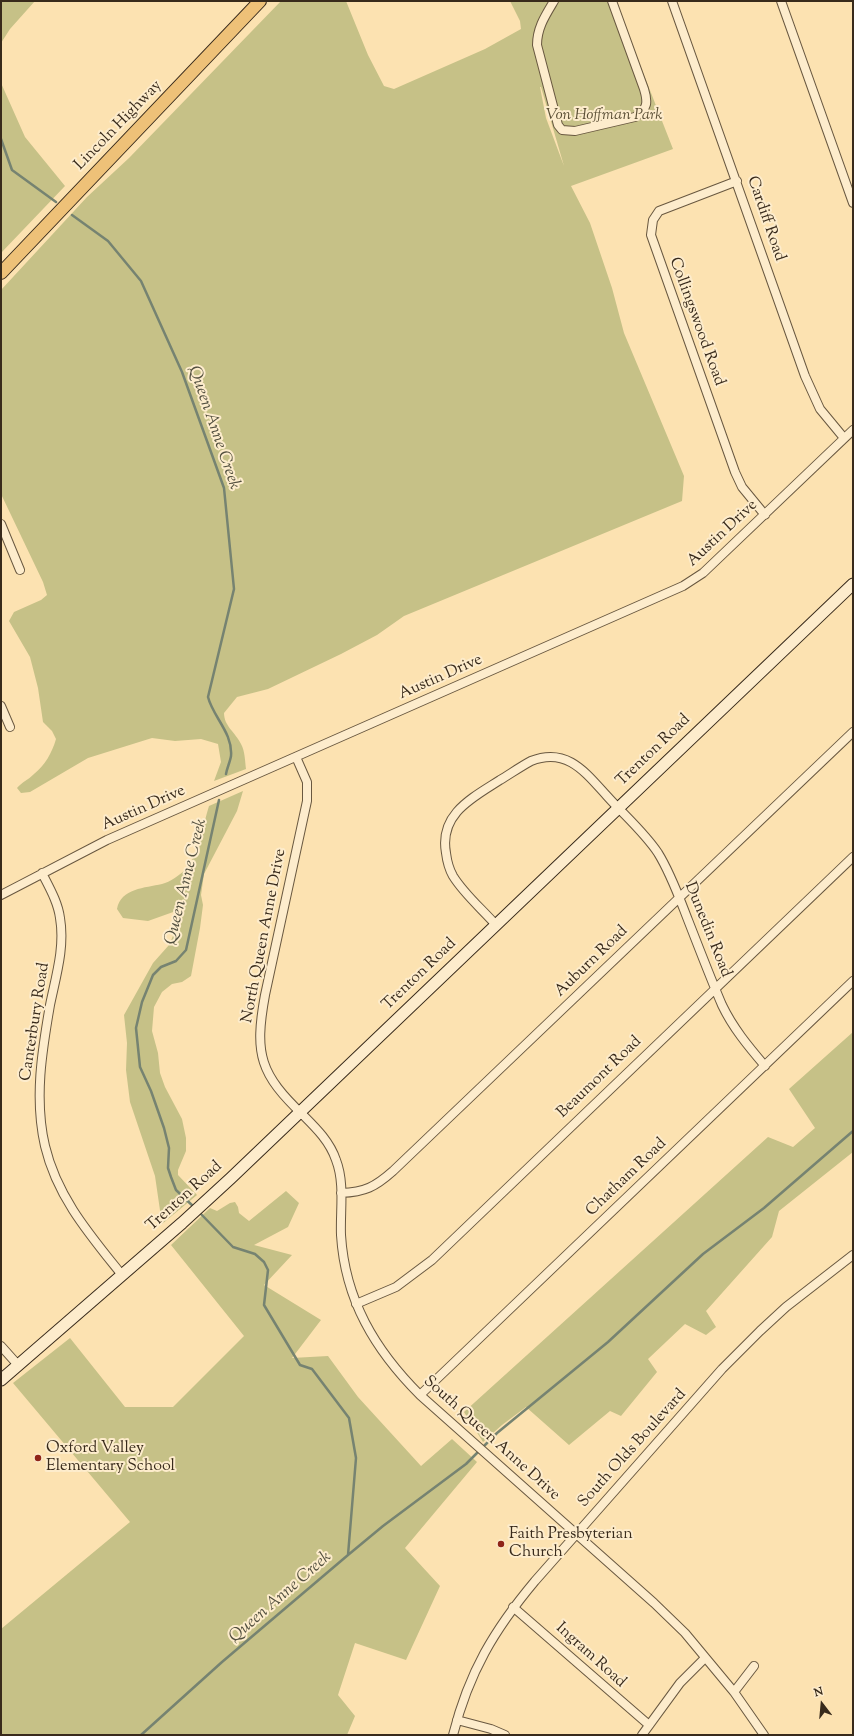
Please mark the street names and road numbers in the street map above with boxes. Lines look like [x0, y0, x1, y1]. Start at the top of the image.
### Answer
street label: Lincoln Highway [71, 77, 167, 175]
street label: Cardiff Road [742, 174, 788, 264]
street label: Collingswood Road [664, 255, 728, 389]
street label: Austin Drive [684, 497, 762, 571]
street label: Austin Drive [396, 651, 486, 705]
street label: Trenton Road [613, 711, 695, 791]
street label: Austin Drive [99, 782, 189, 836]
street label: North Queen Anne Drive [239, 847, 291, 1025]
street label: Dunedin Road [679, 880, 735, 980]
street label: Auburn Road [551, 922, 633, 1002]
street label: Trenton Road [379, 935, 461, 1015]
street label: Canterbury Road [17, 962, 55, 1082]
street label: Beaumont Road [554, 1033, 646, 1123]
street label: Chatham Road [583, 1135, 671, 1221]
street label: Trenton Road [143, 1158, 227, 1236]
street label: South Queen Anne Drive [419, 1373, 563, 1505]
street label: South Olds Boulevard [575, 1386, 691, 1512]
street label: Ingram Road [551, 1619, 629, 1693]

